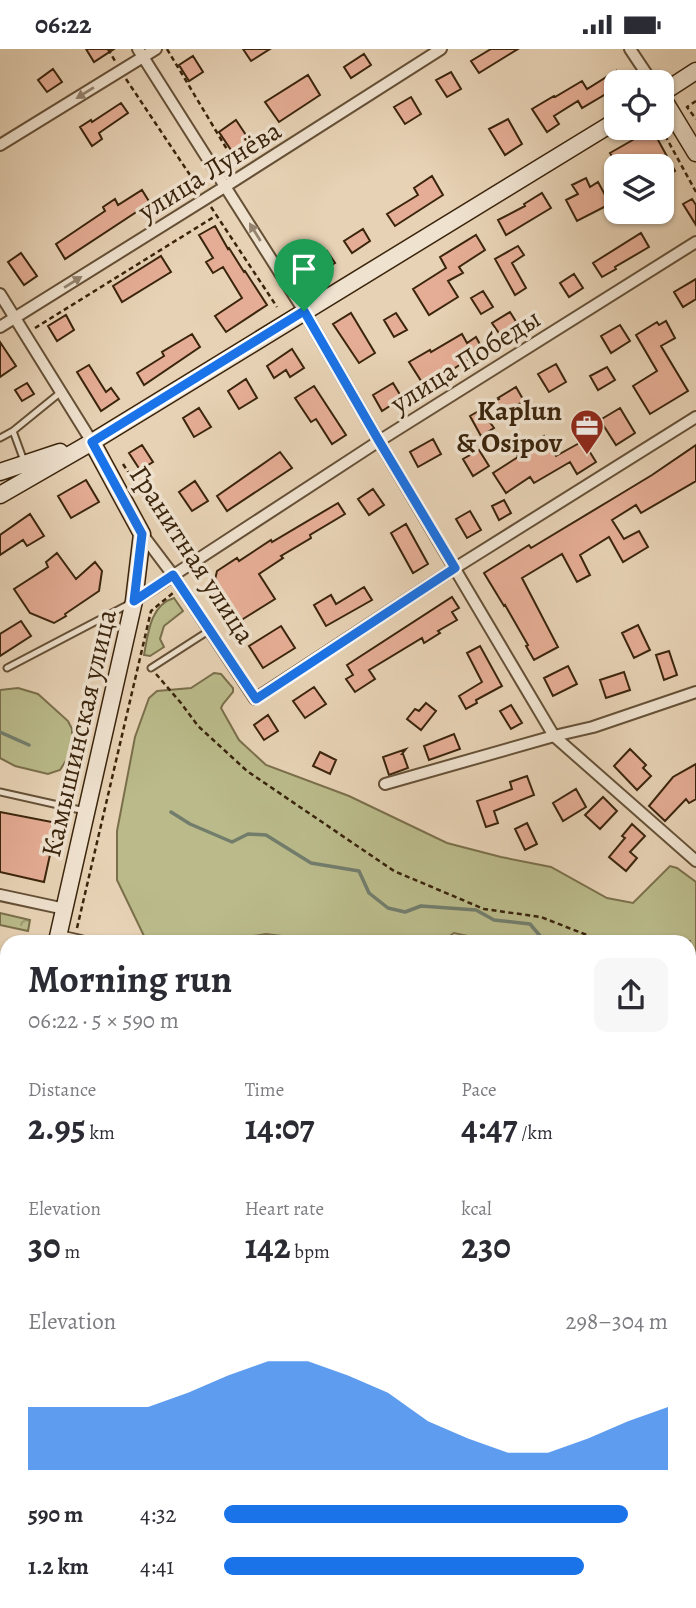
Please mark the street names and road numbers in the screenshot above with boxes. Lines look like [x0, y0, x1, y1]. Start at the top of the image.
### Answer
street label: улица Лунёва [130, 112, 289, 231]
street label: улица Победы [382, 300, 548, 423]
street label: Гранитная улица [120, 458, 264, 651]
street label: Камышинская улица [32, 606, 126, 861]

